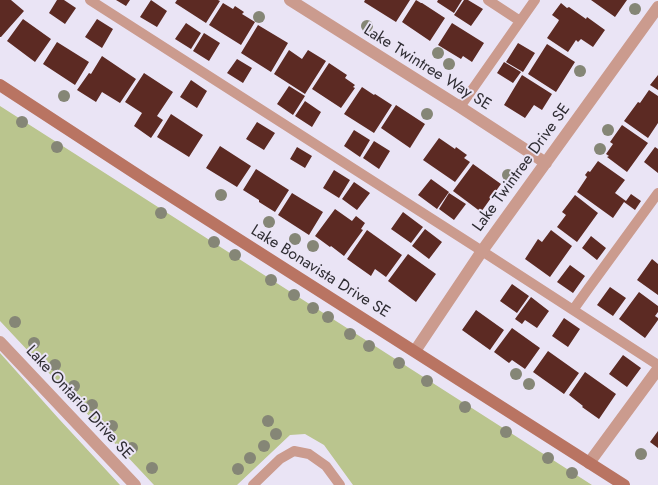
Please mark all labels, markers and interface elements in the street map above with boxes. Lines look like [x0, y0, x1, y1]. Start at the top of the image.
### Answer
street label: Lake Twintree Way SE [360, 21, 494, 115]
street label: Lake Twintree Drive SE [469, 100, 575, 236]
street label: Lake Bonavista Drive SE [247, 221, 393, 323]
street label: Lake Ontario Drive SE [21, 342, 137, 464]

